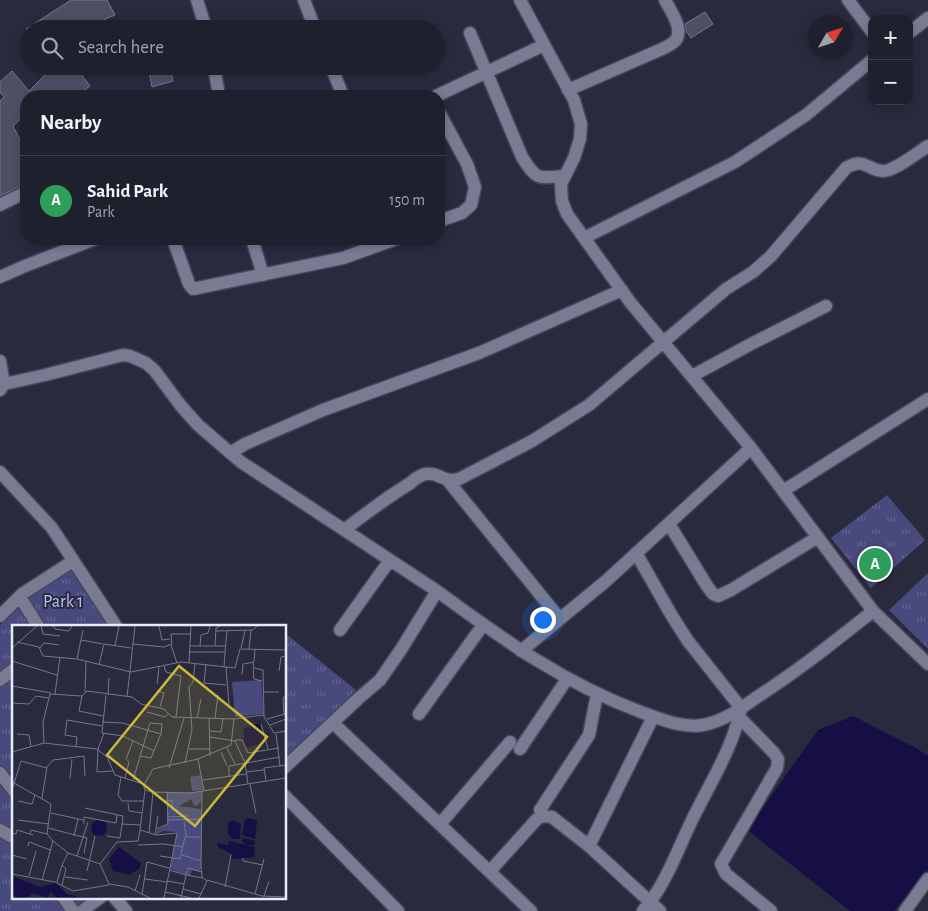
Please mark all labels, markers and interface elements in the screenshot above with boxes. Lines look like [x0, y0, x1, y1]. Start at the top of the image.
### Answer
north arrow [808, 15, 853, 60]
map controls [868, 15, 913, 105]
button: + [868, 15, 913, 60]
search box [20, 20, 445, 75]
icon: search [38, 34, 66, 62]
text: Search here [78, 38, 164, 57]
button: − [868, 60, 913, 105]
text: Nearby [40, 112, 101, 133]
text: Sahid Park [87, 182, 168, 201]
text: A [51, 192, 61, 208]
text: 150 m [389, 192, 425, 208]
text: Park [87, 204, 115, 220]
pin: A [859, 545, 891, 583]
park label: Park 1 [43, 593, 83, 611]
your location [530, 607, 556, 633]
inset map [12, 625, 286, 898]

